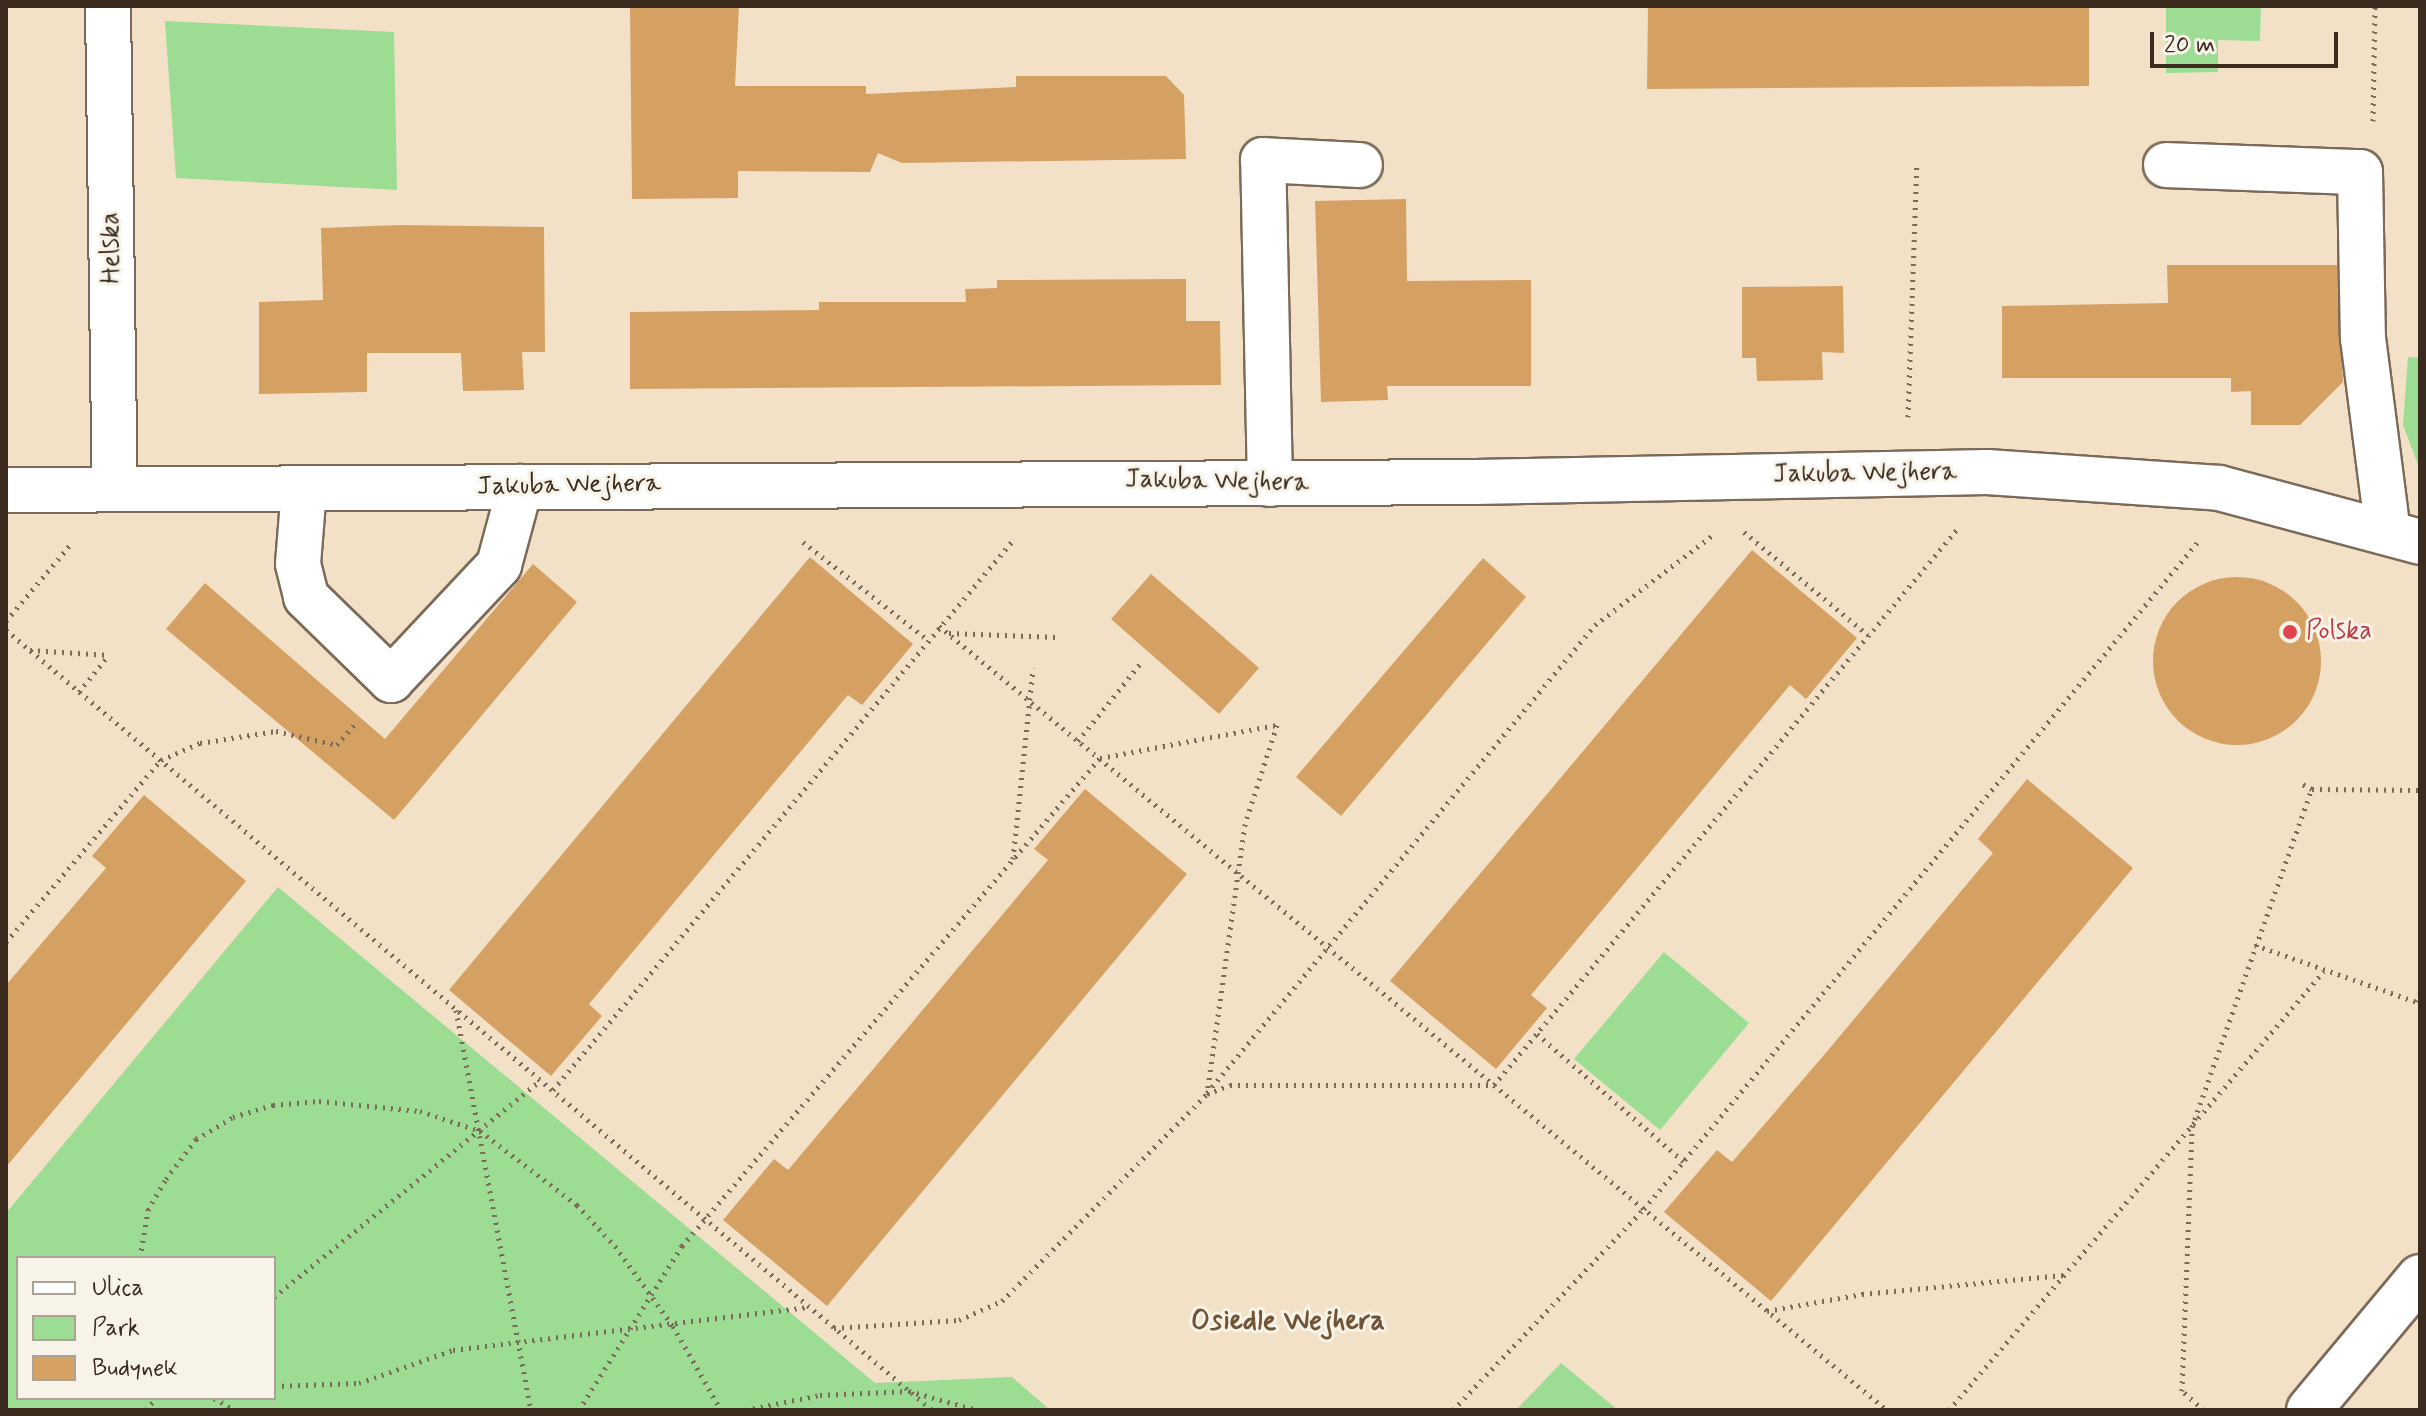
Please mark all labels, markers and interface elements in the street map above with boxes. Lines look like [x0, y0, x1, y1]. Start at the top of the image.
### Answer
scale bar [2154, 16, 2342, 66]
text: 20 m [2164, 30, 2215, 61]
street label: Helska [96, 212, 128, 284]
street label: Jakuba Wejhera [1773, 457, 1957, 491]
street label: Jakuba Wejhera [1125, 465, 1309, 499]
street label: Jakuba Wejhera [477, 469, 661, 503]
place label: Polska [2306, 616, 2372, 648]
marker: Polska [2281, 623, 2299, 641]
legend [16, 1256, 276, 1400]
text: Ulica [92, 1273, 144, 1304]
district label: Osiedle Wejhera [1191, 1305, 1385, 1339]
text: Park [92, 1313, 140, 1344]
text: Budynek [92, 1353, 178, 1384]

